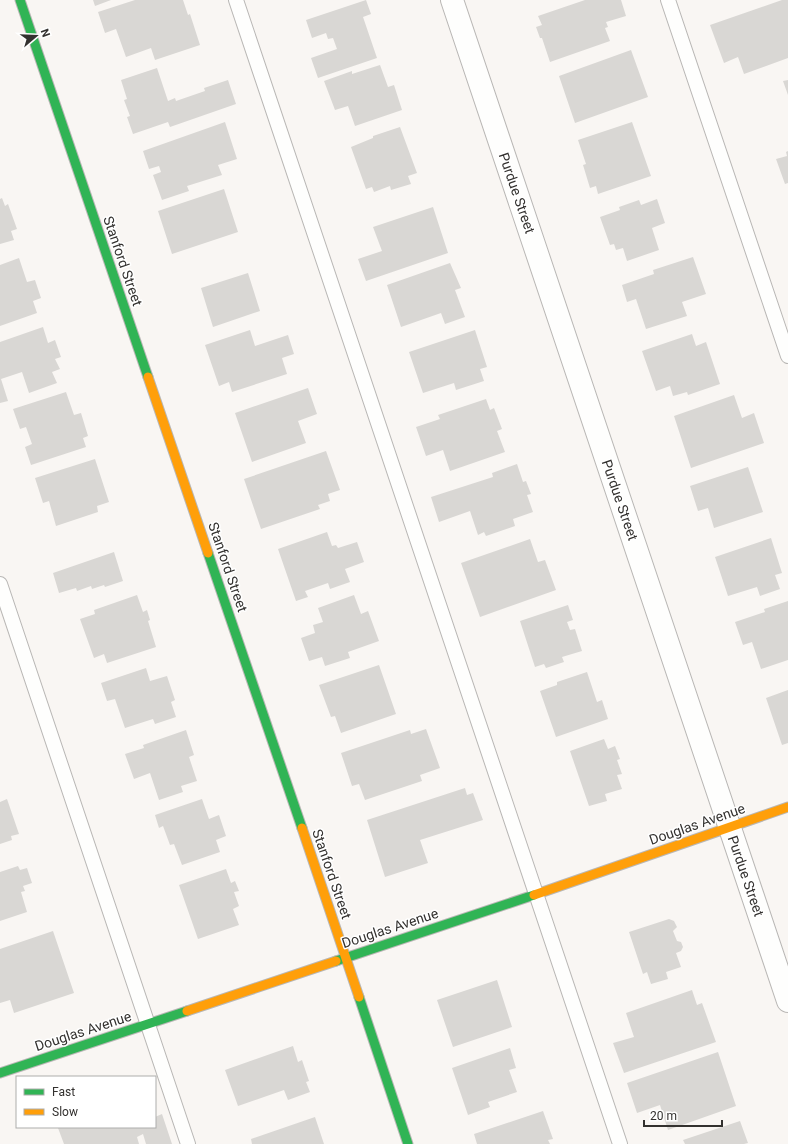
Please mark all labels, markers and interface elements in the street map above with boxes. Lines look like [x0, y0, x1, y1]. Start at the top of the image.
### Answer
north arrow [16, 16, 56, 56]
text: N [38, 27, 52, 39]
street label: Purdue Street [496, 150, 538, 236]
street label: Stanford Street [100, 214, 146, 308]
street label: Purdue Street [599, 457, 641, 543]
street label: Stanford Street [205, 520, 251, 614]
street label: Douglas Avenue [647, 800, 747, 848]
street label: Stanford Street [309, 827, 355, 921]
street label: Purdue Street [725, 833, 767, 919]
street label: Douglas Avenue [340, 905, 440, 951]
street label: Douglas Avenue [33, 1008, 133, 1054]
legend [16, 1076, 156, 1128]
text: Fast [52, 1085, 75, 1099]
scale bar [644, 1102, 722, 1128]
text: Slow [52, 1105, 78, 1119]
text: 20 m [650, 1109, 677, 1123]

